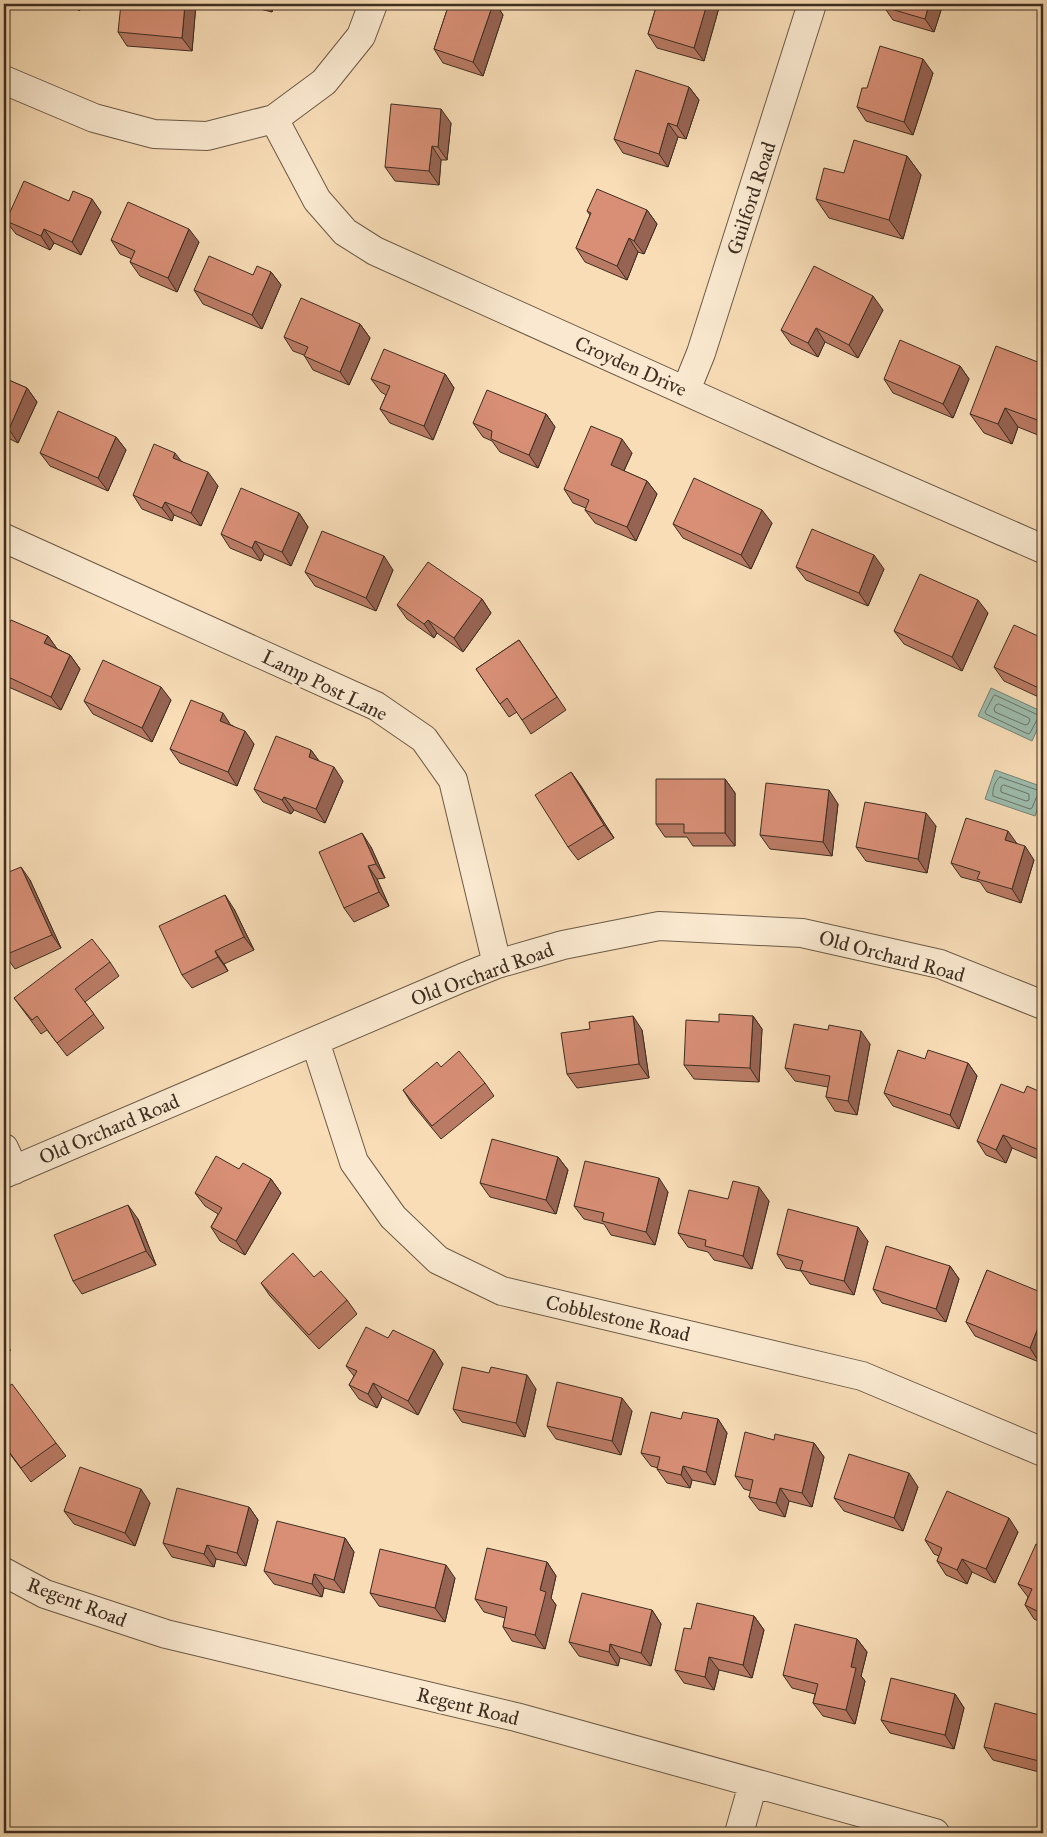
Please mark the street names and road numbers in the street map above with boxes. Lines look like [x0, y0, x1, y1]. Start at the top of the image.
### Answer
street label: Guilford Road [721, 139, 781, 257]
street label: Croyden Drive [571, 331, 691, 401]
street label: Lamp Post Lane [258, 644, 392, 726]
street label: Old Orchard Road [816, 925, 968, 987]
street label: Old Orchard Road [407, 937, 557, 1011]
street label: Old Orchard Road [35, 1089, 183, 1169]
street label: Cobblestone Road [543, 1290, 693, 1346]
street label: Regent Road [23, 1572, 130, 1633]
street label: Regent Road [414, 1682, 522, 1731]

